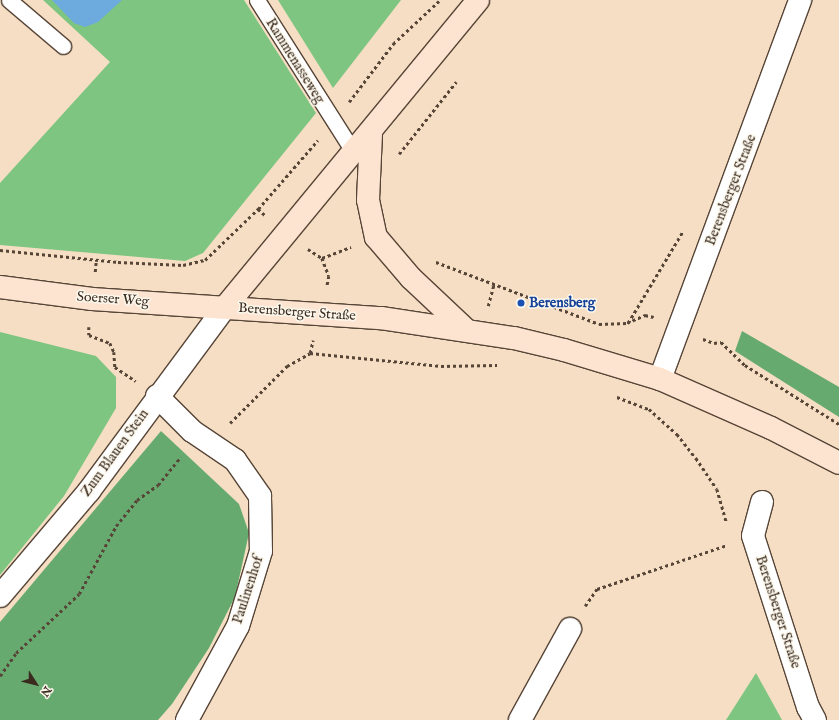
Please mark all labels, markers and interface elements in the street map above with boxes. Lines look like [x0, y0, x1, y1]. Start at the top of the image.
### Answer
street label: Rammenasseweg [262, 15, 328, 107]
street label: Berensberger Straße [702, 132, 760, 248]
street label: Soerser Weg [76, 288, 150, 310]
place label: Berensberg [529, 295, 595, 311]
marker: Berensberg [516, 298, 526, 308]
street label: Berensberger Straße [238, 300, 356, 324]
street label: Zum Blauen Stein [78, 406, 152, 500]
street label: Berensberger Straße [752, 553, 804, 671]
street label: Paulinenhof [229, 554, 267, 626]
north arrow [16, 664, 56, 704]
text: N [37, 683, 54, 699]

